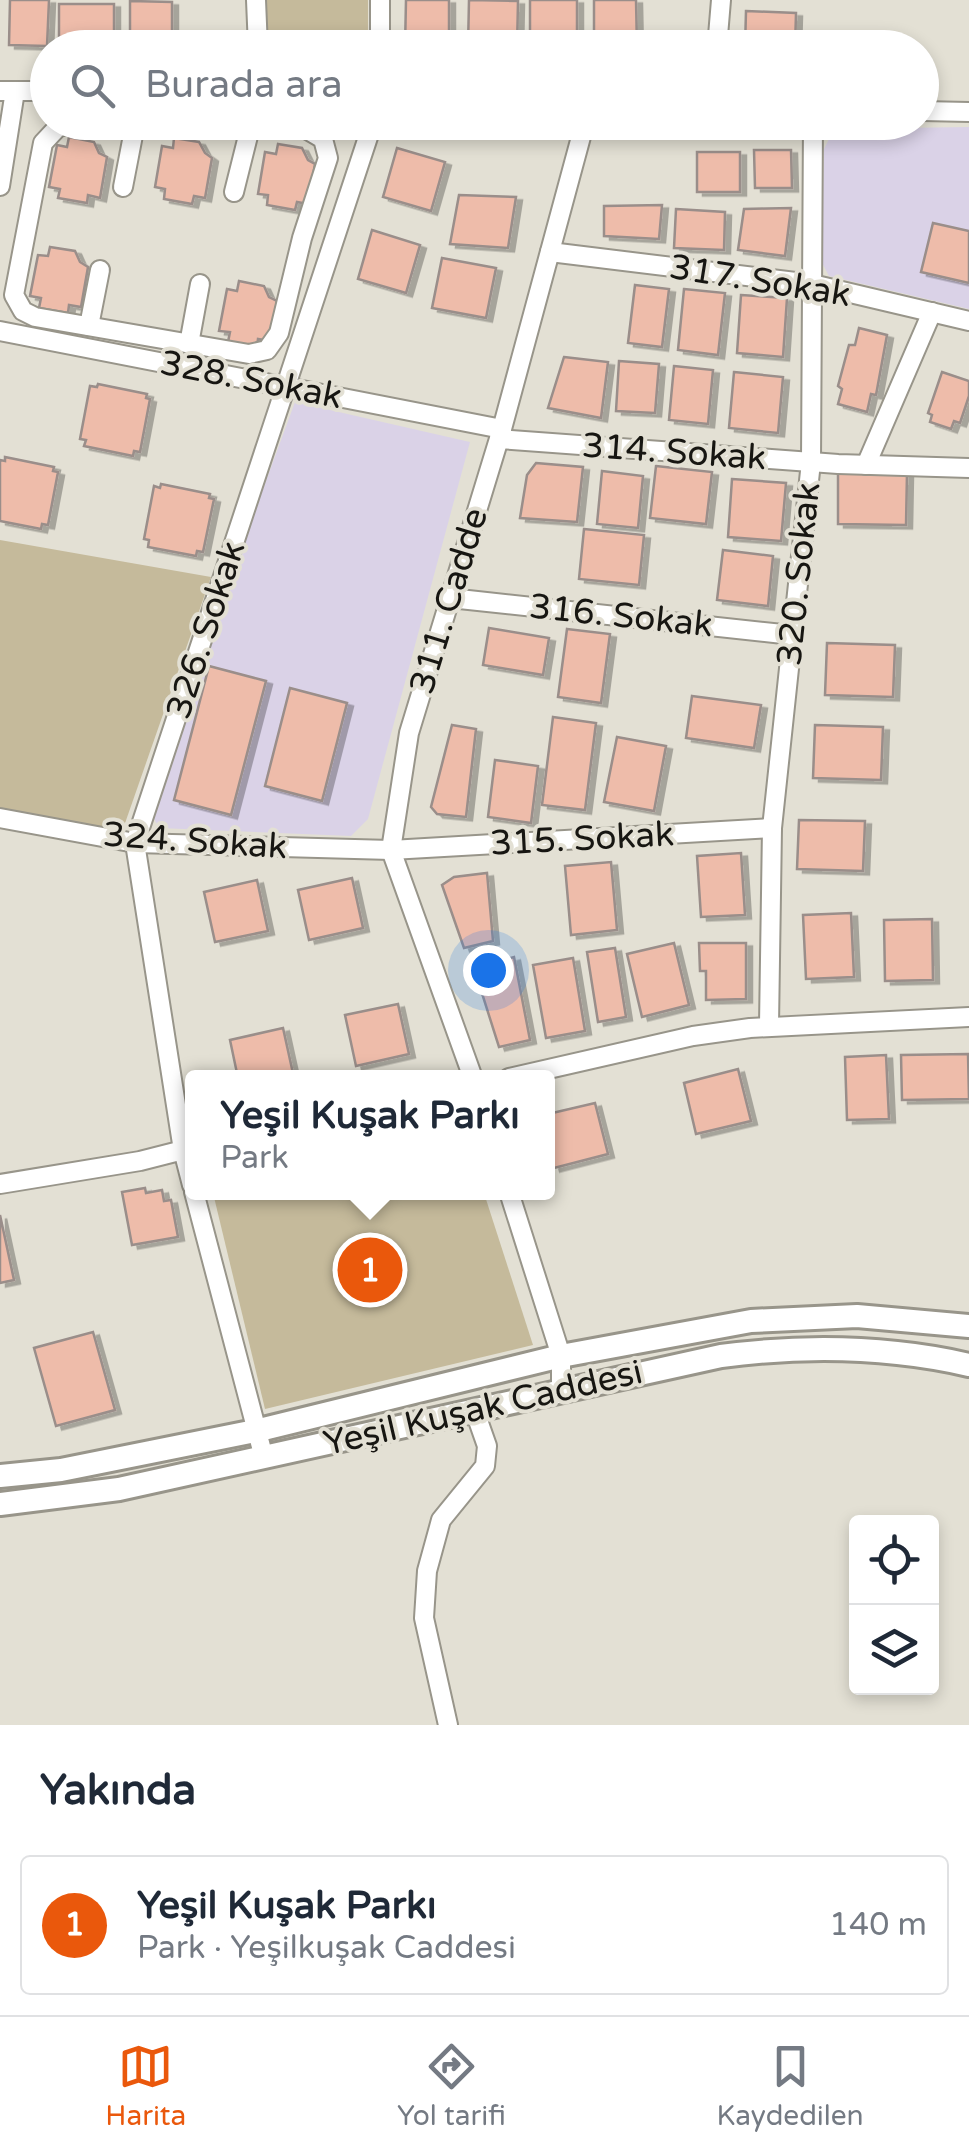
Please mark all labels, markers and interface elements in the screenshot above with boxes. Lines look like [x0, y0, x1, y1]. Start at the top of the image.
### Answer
search box [30, 30, 939, 140]
icon: search [65, 58, 120, 113]
text: Burada ara [145, 62, 343, 108]
street label: 317. Sokak [666, 246, 854, 316]
street label: 328. Sokak [156, 342, 346, 418]
street label: 314. Sokak [581, 425, 767, 479]
street label: 320. Sokak [768, 480, 830, 668]
street label: 311. Cadde [401, 503, 497, 699]
street label: 326. Sokak [158, 536, 254, 724]
street label: 316. Sokak [527, 585, 715, 647]
street label: 315. Sokak [489, 813, 675, 865]
street label: 324. Sokak [102, 814, 288, 868]
your location [463, 945, 514, 996]
popup [185, 1070, 555, 1200]
text: Yeşil Kuşak Parkı [220, 1093, 520, 1139]
text: Park [220, 1139, 289, 1177]
pin: 1 [338, 1232, 402, 1308]
street label: Yeşil Kuşak Caddesi [320, 1351, 646, 1465]
map controls [849, 1515, 939, 1695]
button: locate [849, 1515, 939, 1605]
button: layers [849, 1605, 939, 1695]
text: Yakında [40, 1765, 196, 1816]
text: Yeşil Kuşak Parkı [137, 1883, 436, 1929]
text: 1 [64, 1906, 85, 1944]
text: 140 m [829, 1906, 927, 1944]
text: Park · Yeşilkuşak Caddesi [137, 1929, 516, 1967]
tab: Harita [105, 2039, 186, 2133]
tab: Yol tarifi [397, 2039, 506, 2133]
tab: Kaydedilen [717, 2039, 864, 2133]

